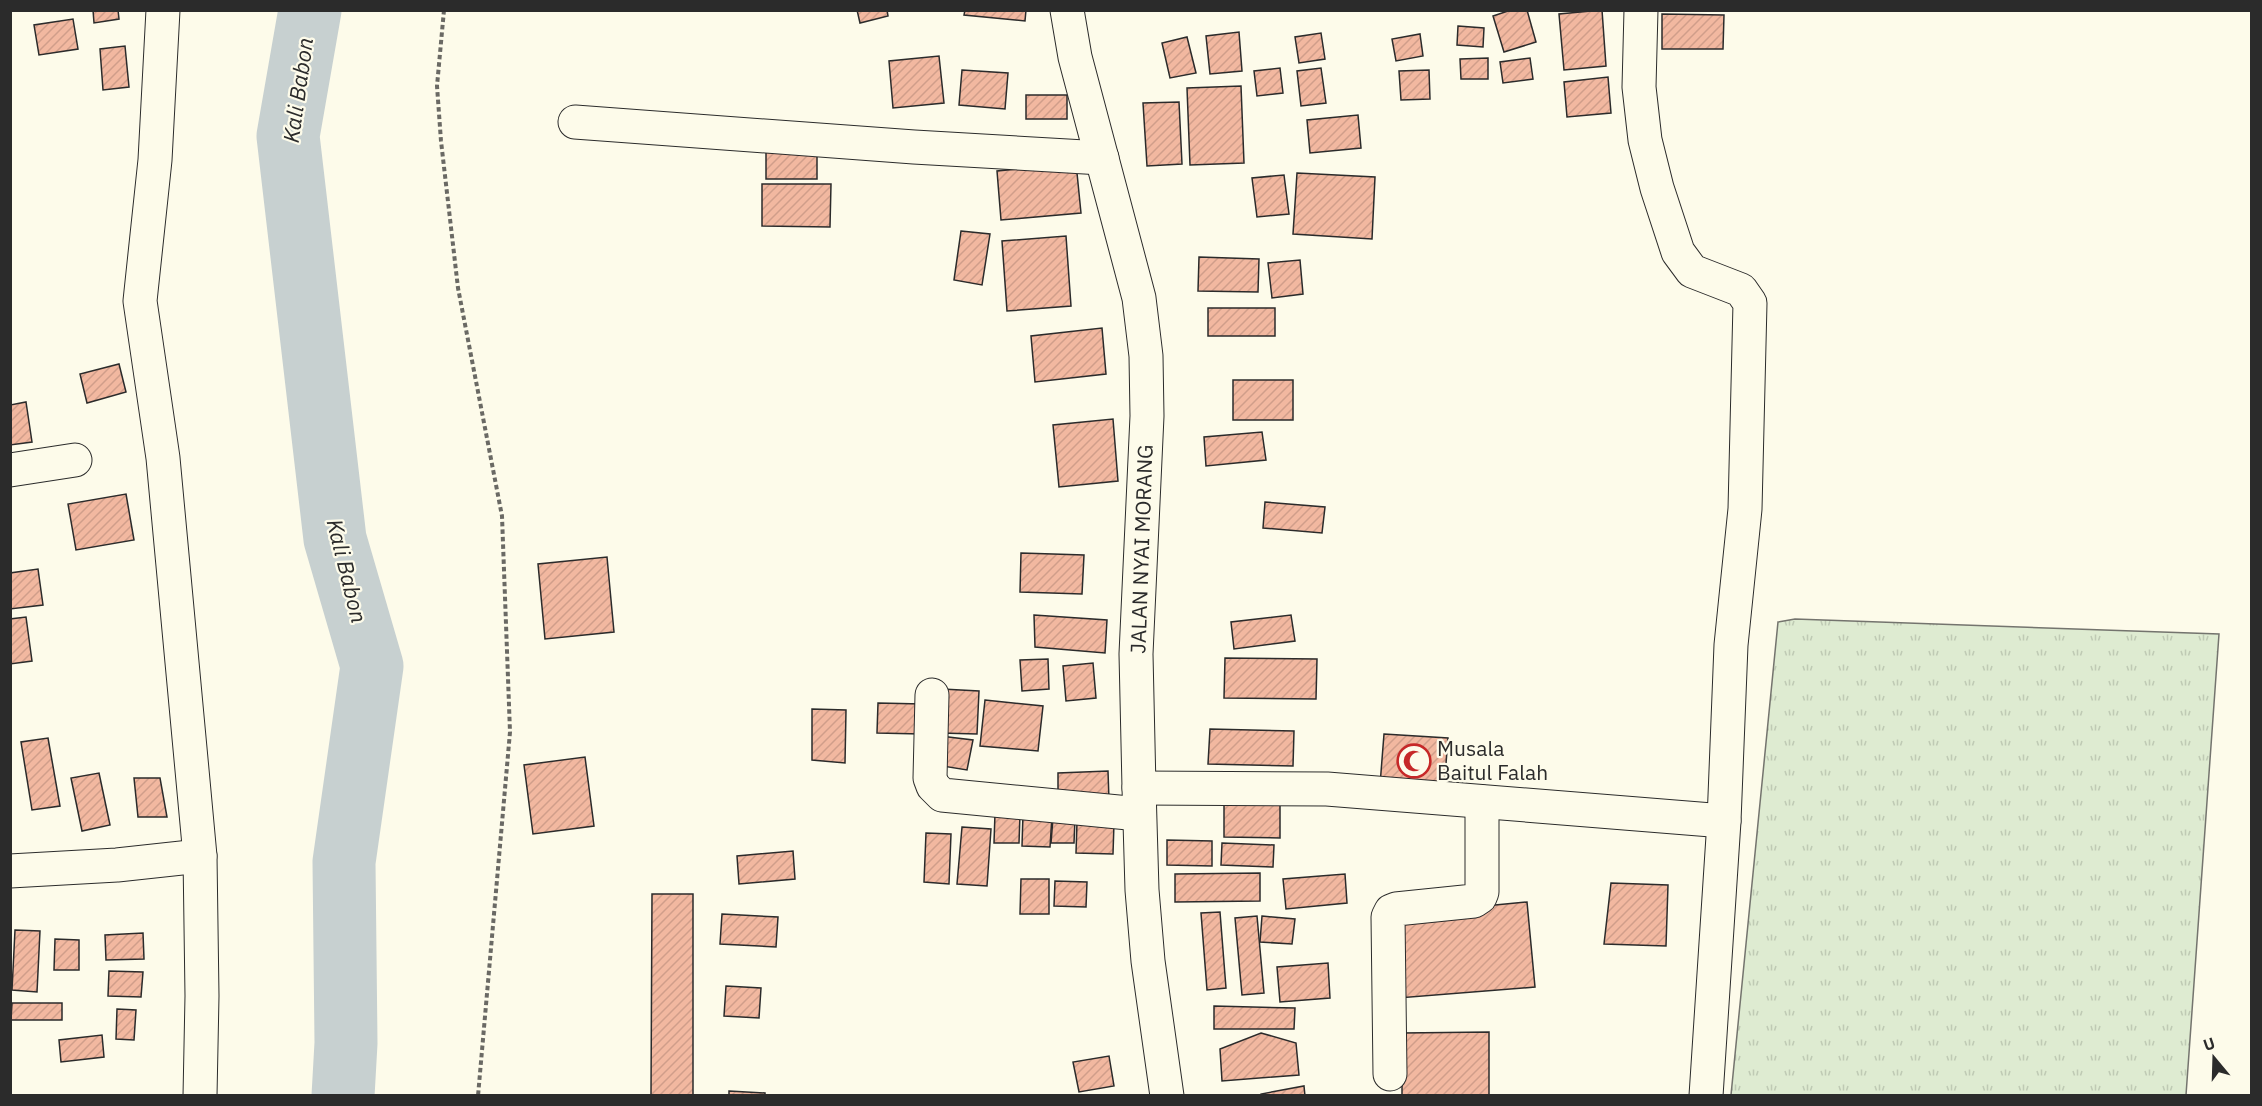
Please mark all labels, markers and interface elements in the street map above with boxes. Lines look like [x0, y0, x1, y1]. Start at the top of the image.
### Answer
water label: Kali Babon [276, 35, 319, 144]
street label: JALAN NYAI MORANG [1123, 444, 1159, 654]
water label: Kali Babon [321, 516, 374, 626]
place label: Musala Baitul Falah [1437, 734, 1548, 786]
mosque icon: Musala Baitul Falah [1396, 743, 1432, 779]
north arrow [2184, 1028, 2244, 1088]
text: U [2201, 1033, 2218, 1055]

